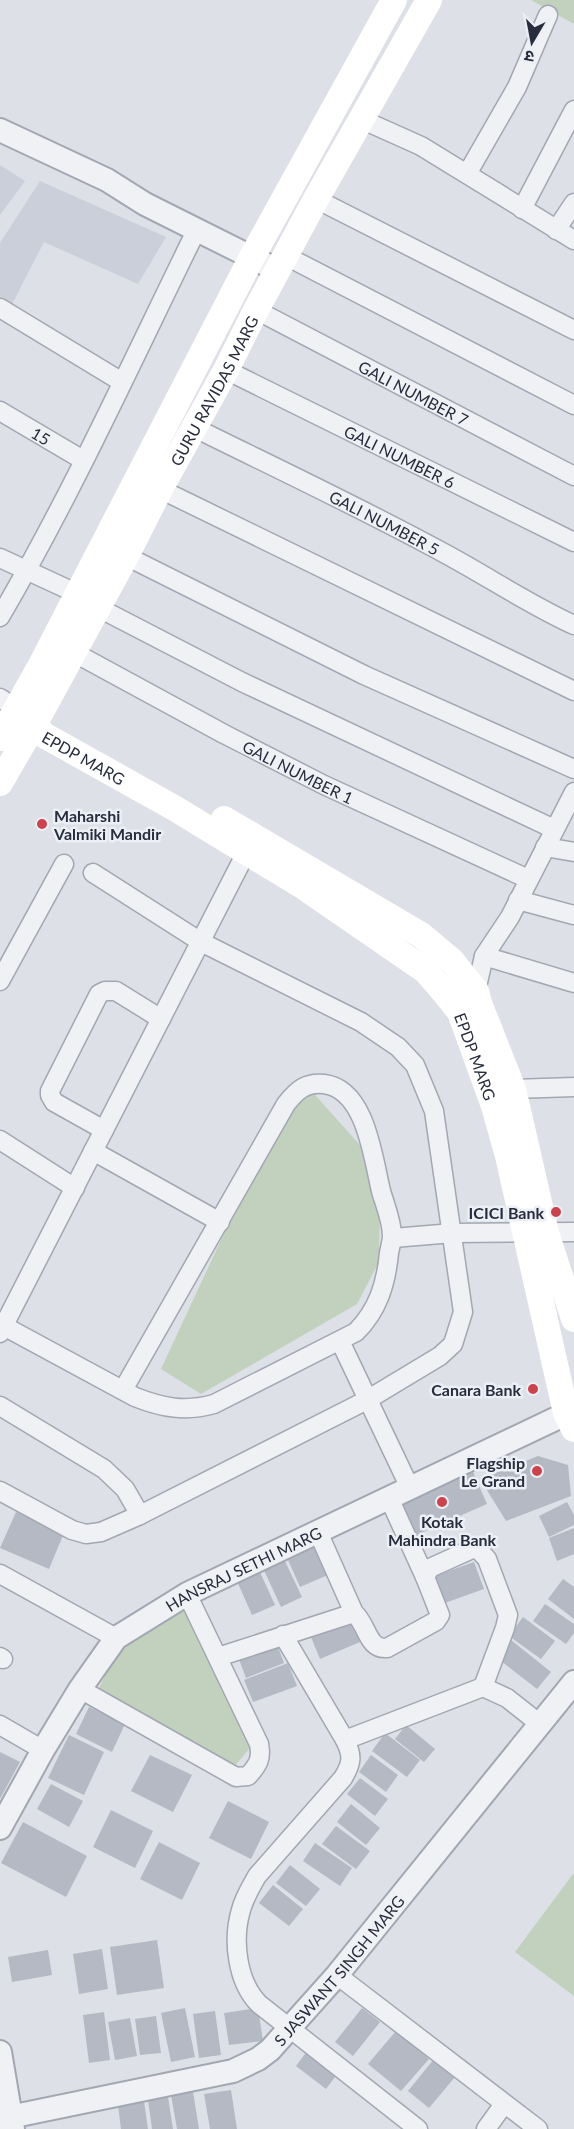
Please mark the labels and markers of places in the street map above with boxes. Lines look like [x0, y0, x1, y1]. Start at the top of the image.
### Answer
place label: Maharshi Valmiki Mandir [53, 806, 161, 843]
marker: Maharshi Valmiki Mandir [35, 817, 49, 831]
place label: ICICI Bank [469, 1203, 544, 1222]
marker: ICICI Bank [549, 1205, 563, 1219]
place label: Canara Bank [431, 1380, 521, 1399]
marker: Canara Bank [526, 1382, 540, 1396]
place label: Flagship Le Grand [461, 1453, 525, 1490]
marker: Flagship Le Grand [530, 1464, 544, 1478]
marker: Kotak Mahindra Bank [435, 1495, 449, 1509]
place label: Kotak Mahindra Bank [388, 1512, 497, 1549]

